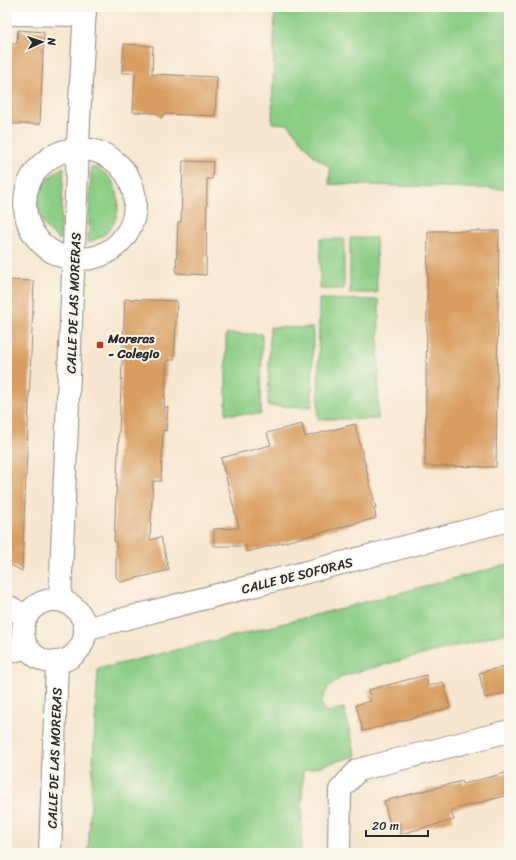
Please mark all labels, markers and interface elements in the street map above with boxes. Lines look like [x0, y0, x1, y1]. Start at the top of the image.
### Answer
north arrow [22, 22, 62, 62]
text: N [42, 36, 61, 46]
street label: CALLE DE LAS MORERAS [60, 232, 87, 374]
place label: Moreras - Colegio [107, 327, 160, 365]
marker: Moreras - Colegio [95, 340, 105, 350]
street label: CALLE DE SOFORAS [239, 551, 355, 600]
street label: CALLE DE LAS MORERAS [41, 687, 68, 829]
scale bar [366, 812, 428, 838]
text: 20 m [372, 815, 399, 837]

